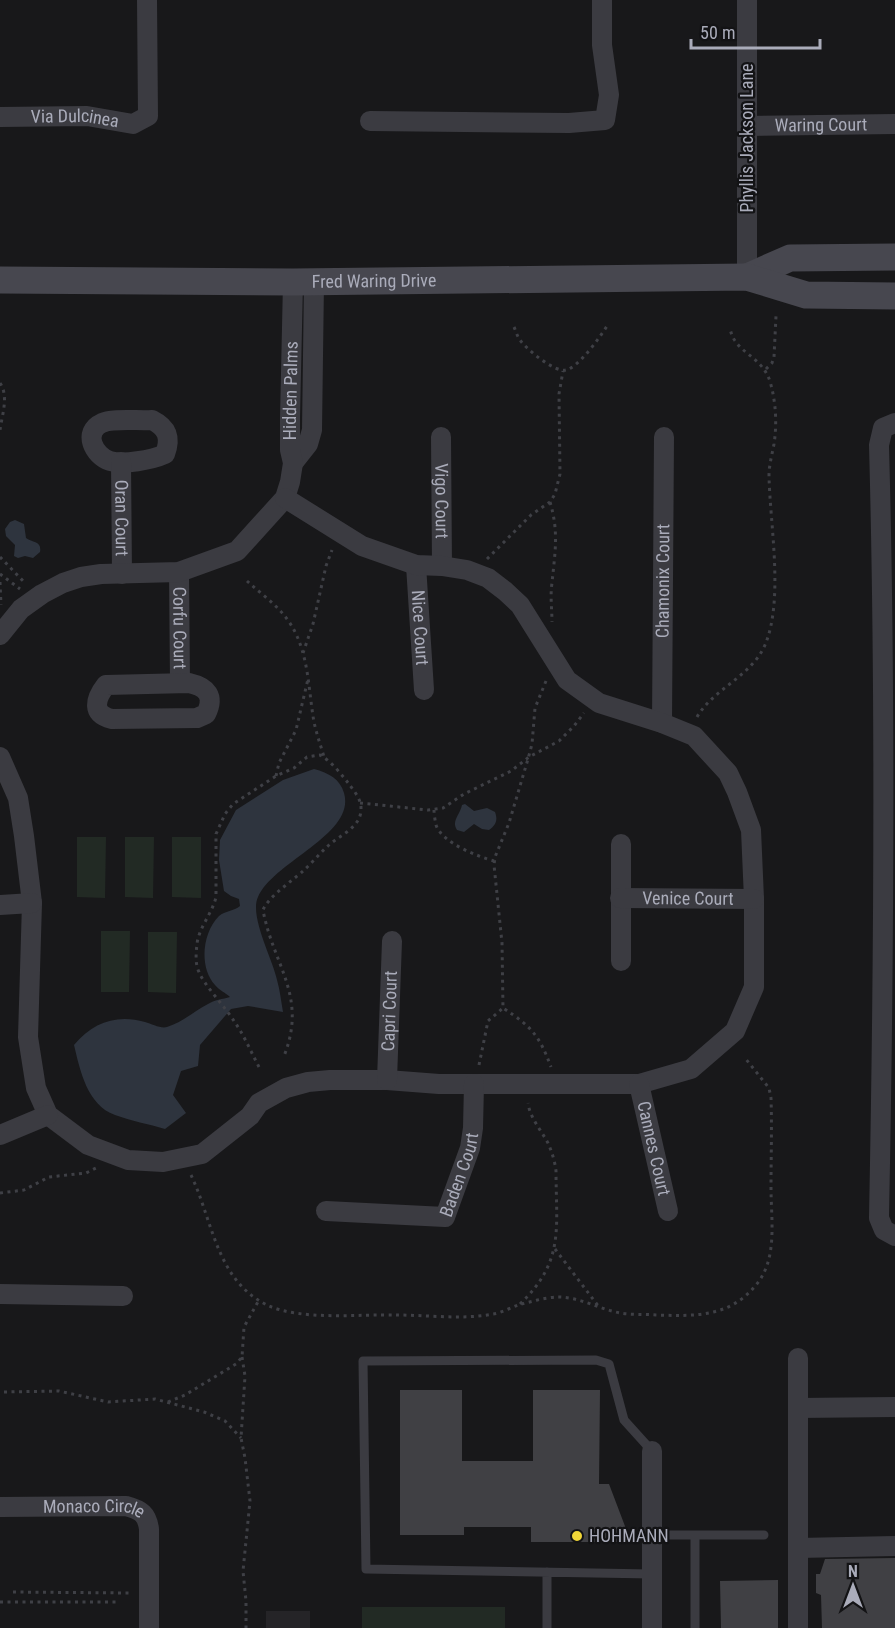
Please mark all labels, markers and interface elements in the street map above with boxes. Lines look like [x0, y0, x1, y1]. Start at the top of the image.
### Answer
scale bar [691, 12, 820, 50]
text: 50 m [700, 22, 735, 43]
street label: Phyllis Jackson Lane [736, 63, 757, 213]
street label: Via Dulcinea [31, 105, 121, 131]
street label: Waring Court [775, 113, 867, 136]
street label: Fred Waring Drive [312, 269, 436, 292]
street label: Hidden Palms [279, 341, 302, 440]
street label: Vigo Court [431, 463, 453, 539]
street label: Oran Court [111, 480, 133, 556]
street label: Chamonix Court [652, 524, 673, 638]
street label: Corfu Court [169, 587, 191, 669]
street label: Nice Court [408, 590, 433, 666]
street label: Venice Court [642, 887, 734, 909]
street label: Capri Court [377, 970, 401, 1052]
street label: Cannes Court [633, 1099, 675, 1198]
street label: Baden Court [435, 1131, 482, 1220]
street label: Monaco Circle [43, 1495, 150, 1522]
place label: HOHMANN [589, 1525, 669, 1546]
marker: HOHMANN [570, 1529, 584, 1543]
north arrow [823, 1556, 883, 1616]
text: N [848, 1562, 858, 1581]

